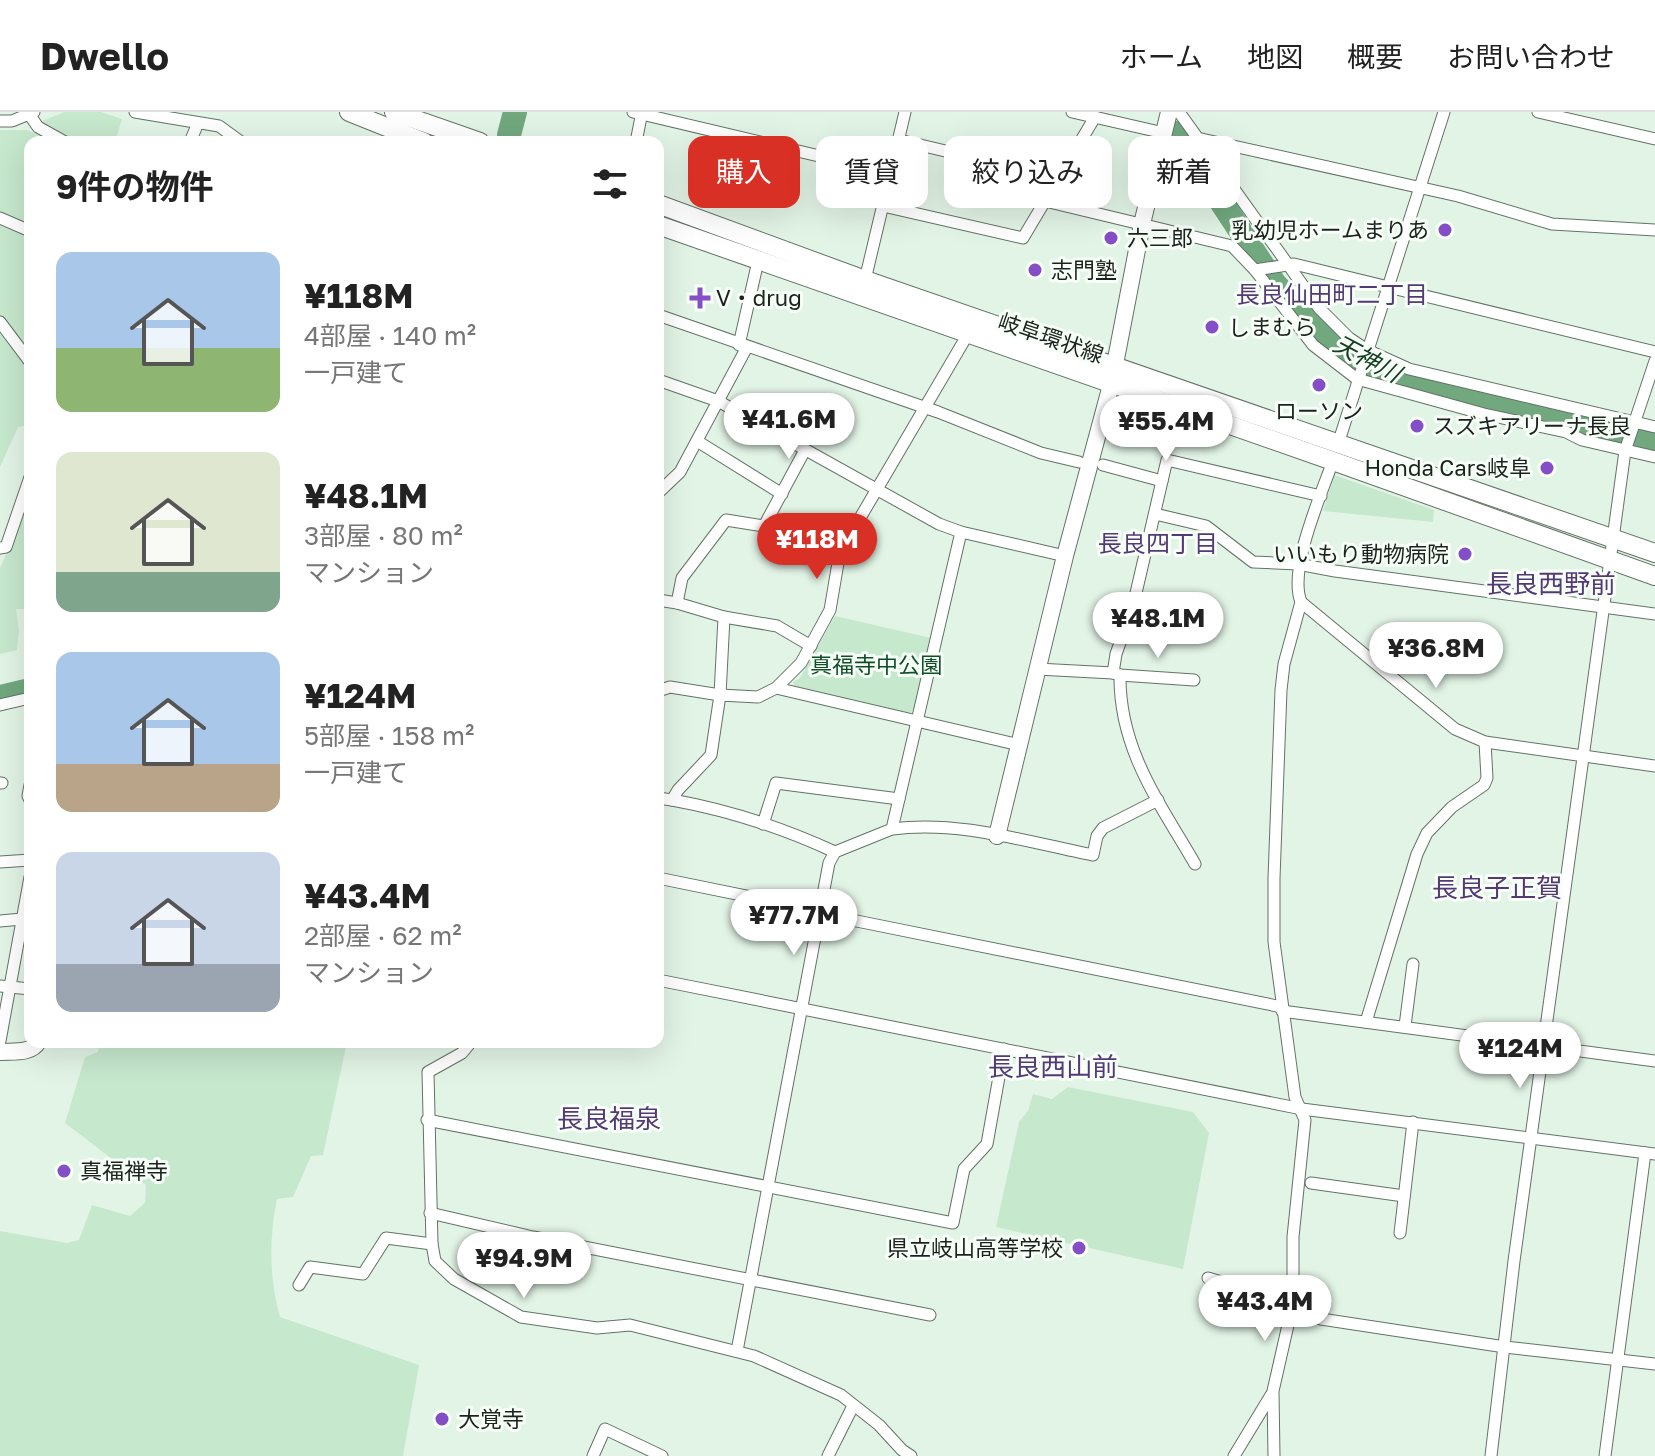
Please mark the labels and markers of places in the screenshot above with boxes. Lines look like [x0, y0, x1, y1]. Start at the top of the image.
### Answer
place label: 乳幼児ホームまりあ [1232, 216, 1429, 243]
marker: 乳幼児ホームまりあ [1436, 221, 1454, 239]
place label: 六三郎 [1127, 224, 1193, 251]
marker: 六三郎 [1102, 229, 1120, 247]
place label: 志門塾 [1051, 256, 1117, 283]
marker: 志門塾 [1026, 261, 1044, 279]
place label: V・drug [716, 284, 802, 311]
marker: V・drug [691, 289, 709, 307]
place label: しまむら [1228, 313, 1316, 340]
marker: しまむら [1203, 318, 1221, 336]
marker: ローソン [1310, 376, 1328, 394]
pin: ¥41.6M [724, 393, 854, 461]
pin: ¥55.4M [1101, 395, 1231, 463]
place label: ローソン [1275, 397, 1363, 424]
place label: スズキアリーナ長良 [1433, 412, 1631, 439]
marker: スズキアリーナ長良 [1408, 417, 1426, 435]
place label: Honda Cars岐阜 [1364, 454, 1531, 481]
marker: Honda Cars岐阜 [1538, 459, 1556, 477]
pin: ¥118M [761, 513, 873, 581]
place label: いいもり動物病院 [1273, 540, 1449, 567]
marker: いいもり動物病院 [1456, 545, 1474, 563]
pin: ¥48.1M [1093, 592, 1223, 660]
pin: ¥36.8M [1371, 622, 1501, 690]
pin: ¥77.7M [729, 889, 859, 957]
pin: ¥124M [1464, 1022, 1576, 1090]
place label: 真福禅寺 [80, 1157, 168, 1184]
marker: 真福禅寺 [55, 1162, 73, 1180]
pin: ¥94.9M [459, 1232, 589, 1300]
place label: 県立岐山高等学校 [887, 1234, 1063, 1261]
marker: 県立岐山高等学校 [1070, 1239, 1088, 1257]
pin: ¥43.4M [1200, 1275, 1330, 1343]
place label: 大覚寺 [458, 1405, 524, 1432]
marker: 大覚寺 [433, 1410, 451, 1428]

